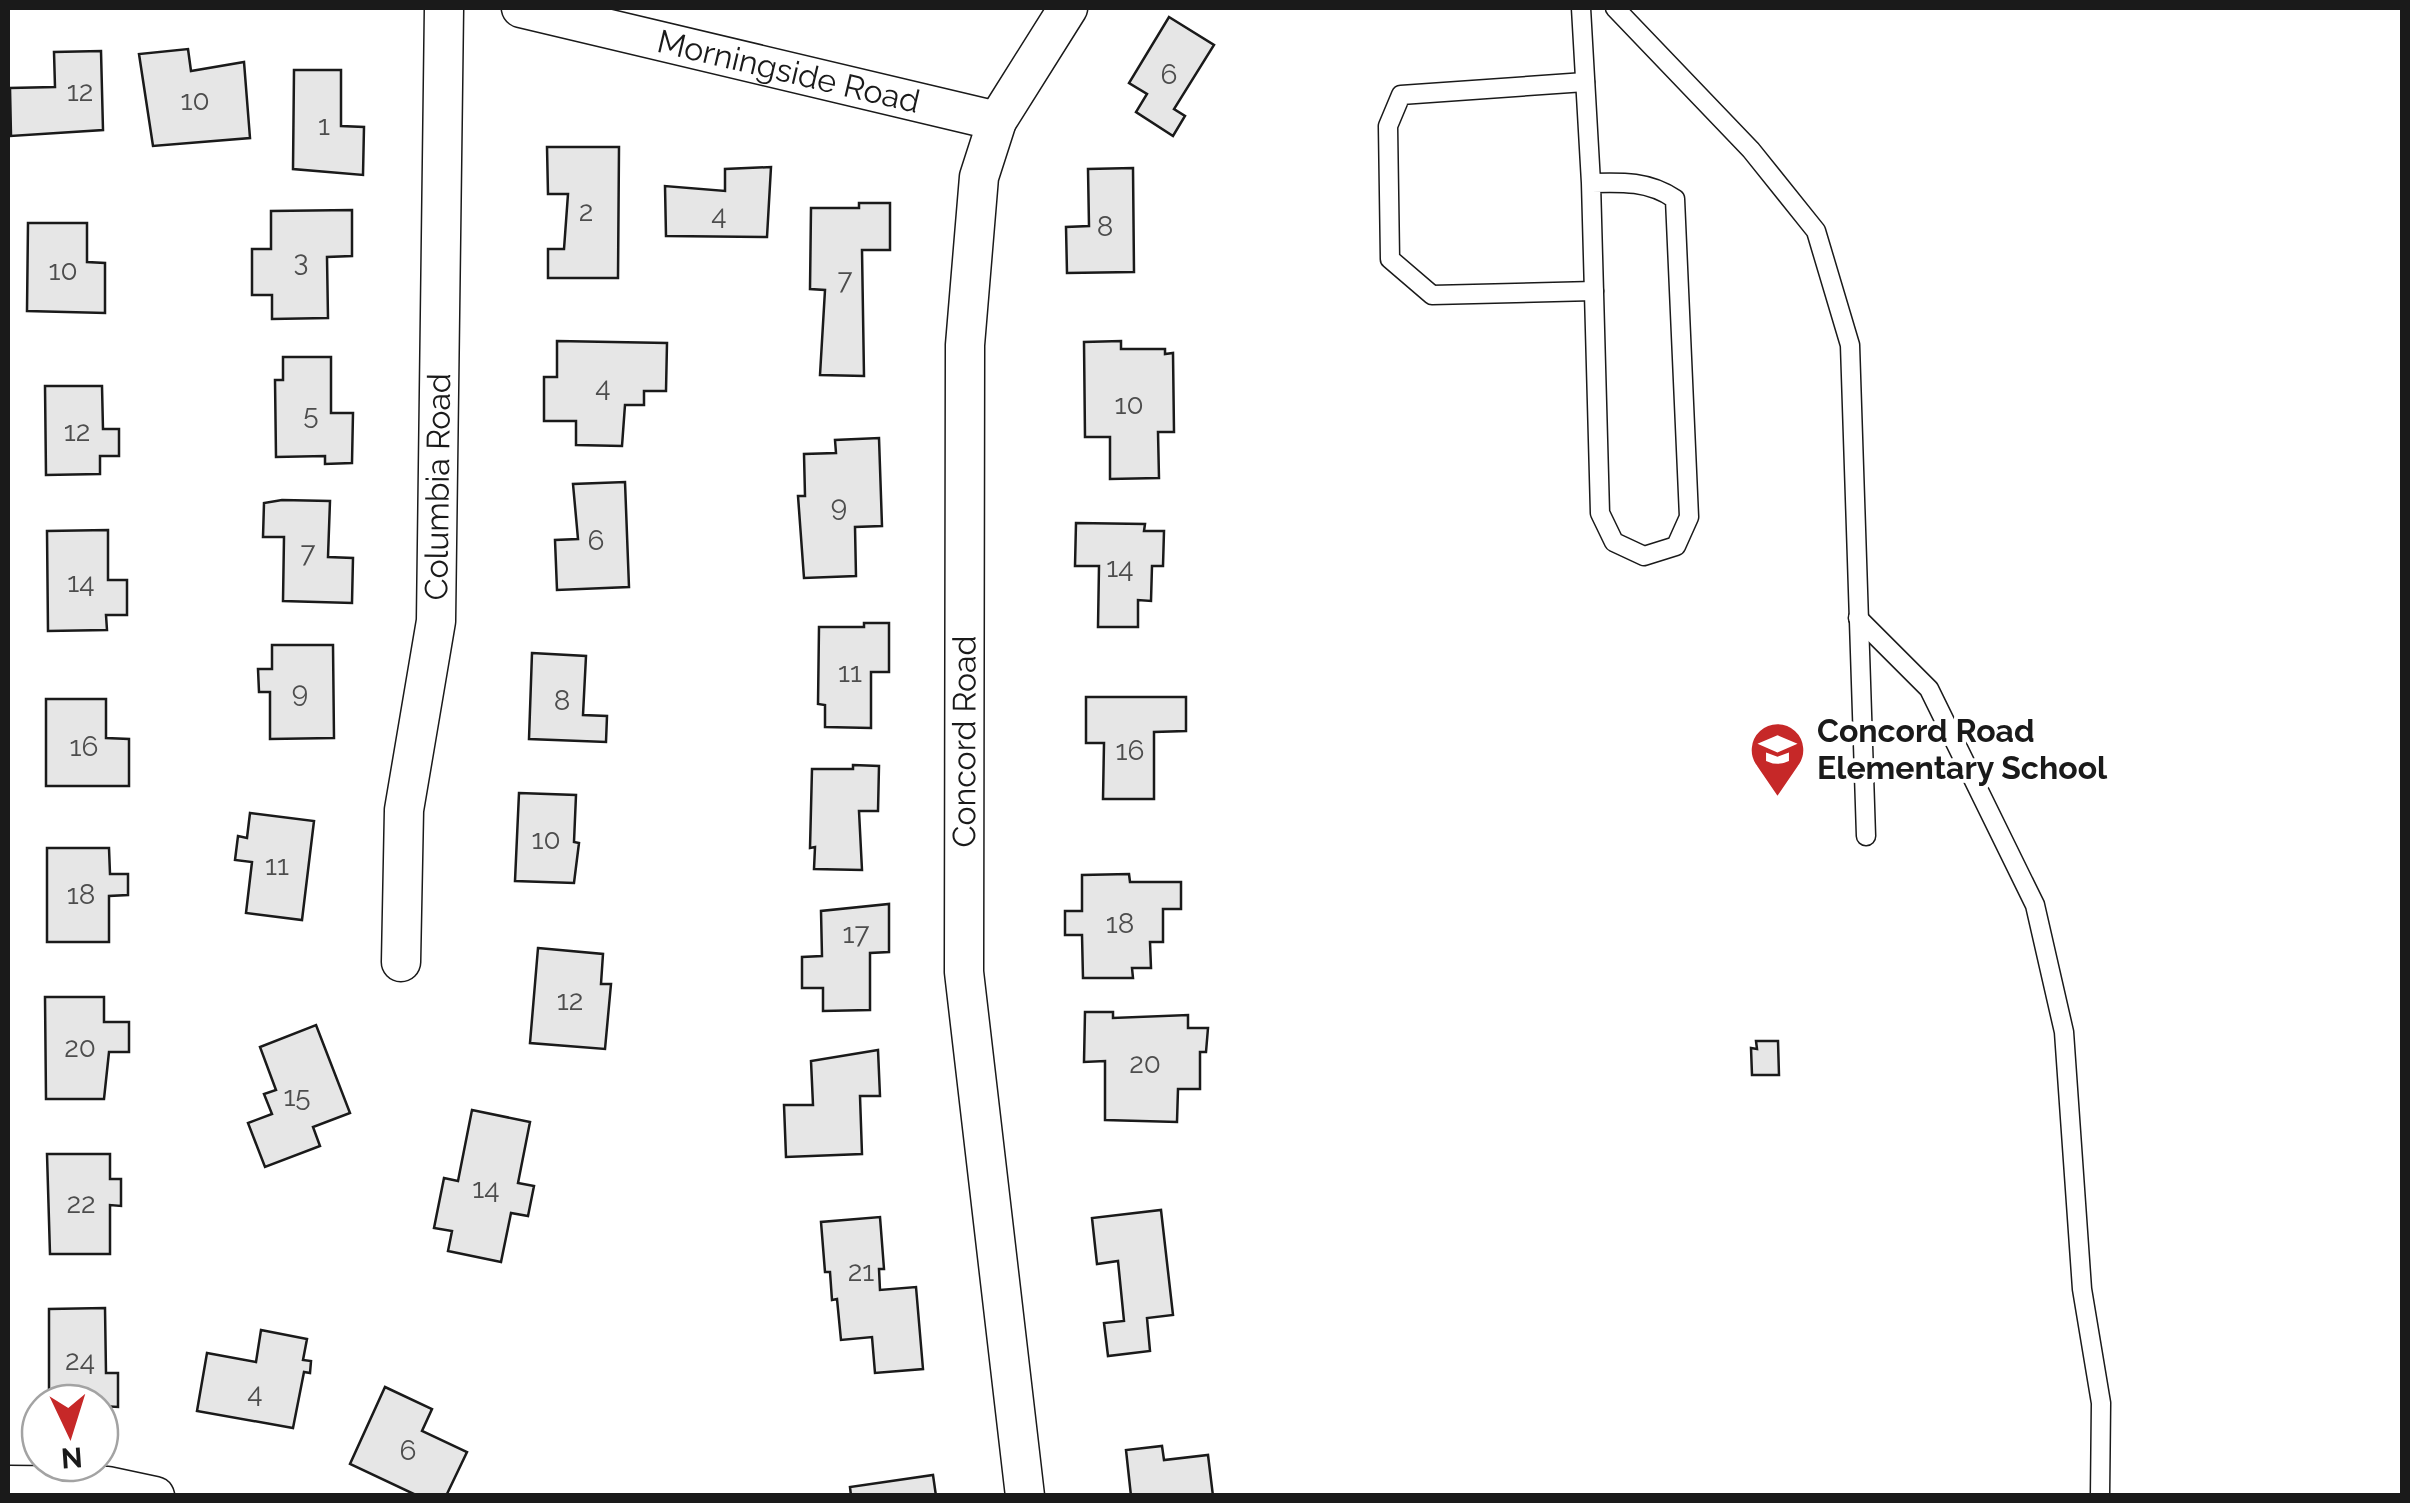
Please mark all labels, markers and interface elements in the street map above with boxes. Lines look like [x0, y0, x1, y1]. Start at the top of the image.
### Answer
street label: Morningside Road [654, 22, 923, 120]
house number: 6 [1161, 58, 1177, 91]
house number: 12 [67, 75, 93, 108]
house number: 10 [180, 84, 210, 117]
house number: 1 [318, 109, 330, 142]
house number: 2 [579, 195, 593, 228]
house number: 4 [711, 198, 727, 231]
house number: 8 [1097, 210, 1113, 243]
house number: 3 [294, 245, 308, 278]
house number: 10 [48, 254, 78, 287]
house number: 7 [838, 263, 853, 296]
house number: 4 [595, 370, 611, 403]
street label: Columbia Road [417, 373, 457, 601]
house number: 10 [1114, 388, 1144, 421]
house number: 5 [303, 398, 319, 431]
house number: 12 [64, 415, 90, 448]
house number: 9 [831, 490, 847, 523]
house number: 6 [588, 524, 604, 557]
house number: 7 [301, 536, 316, 569]
house number: 14 [1106, 551, 1134, 584]
house number: 14 [67, 566, 95, 599]
street label: Concord Road [945, 636, 983, 847]
house number: 11 [838, 656, 862, 689]
house number: 9 [292, 676, 308, 709]
house number: 8 [554, 684, 570, 717]
place label: Concord Road Elementary School [1817, 712, 2108, 786]
school or university icon: Concord Road Elementary School [1748, 719, 1808, 798]
house number: 16 [70, 730, 98, 763]
house number: 16 [1116, 734, 1144, 767]
house number: 10 [531, 823, 561, 856]
house number: 11 [265, 849, 289, 882]
house number: 18 [67, 878, 95, 911]
house number: 18 [1106, 907, 1134, 940]
house number: 17 [843, 917, 869, 950]
house number: 12 [557, 984, 583, 1017]
house number: 20 [64, 1031, 96, 1064]
house number: 20 [1129, 1047, 1161, 1080]
house number: 15 [283, 1080, 311, 1113]
house number: 14 [472, 1172, 500, 1205]
house number: 22 [66, 1187, 96, 1220]
house number: 21 [848, 1255, 874, 1288]
house number: 24 [65, 1344, 95, 1377]
house number: 4 [247, 1376, 263, 1409]
north arrow [20, 1383, 120, 1483]
house number: 6 [400, 1434, 416, 1467]
text: N [60, 1440, 84, 1475]

